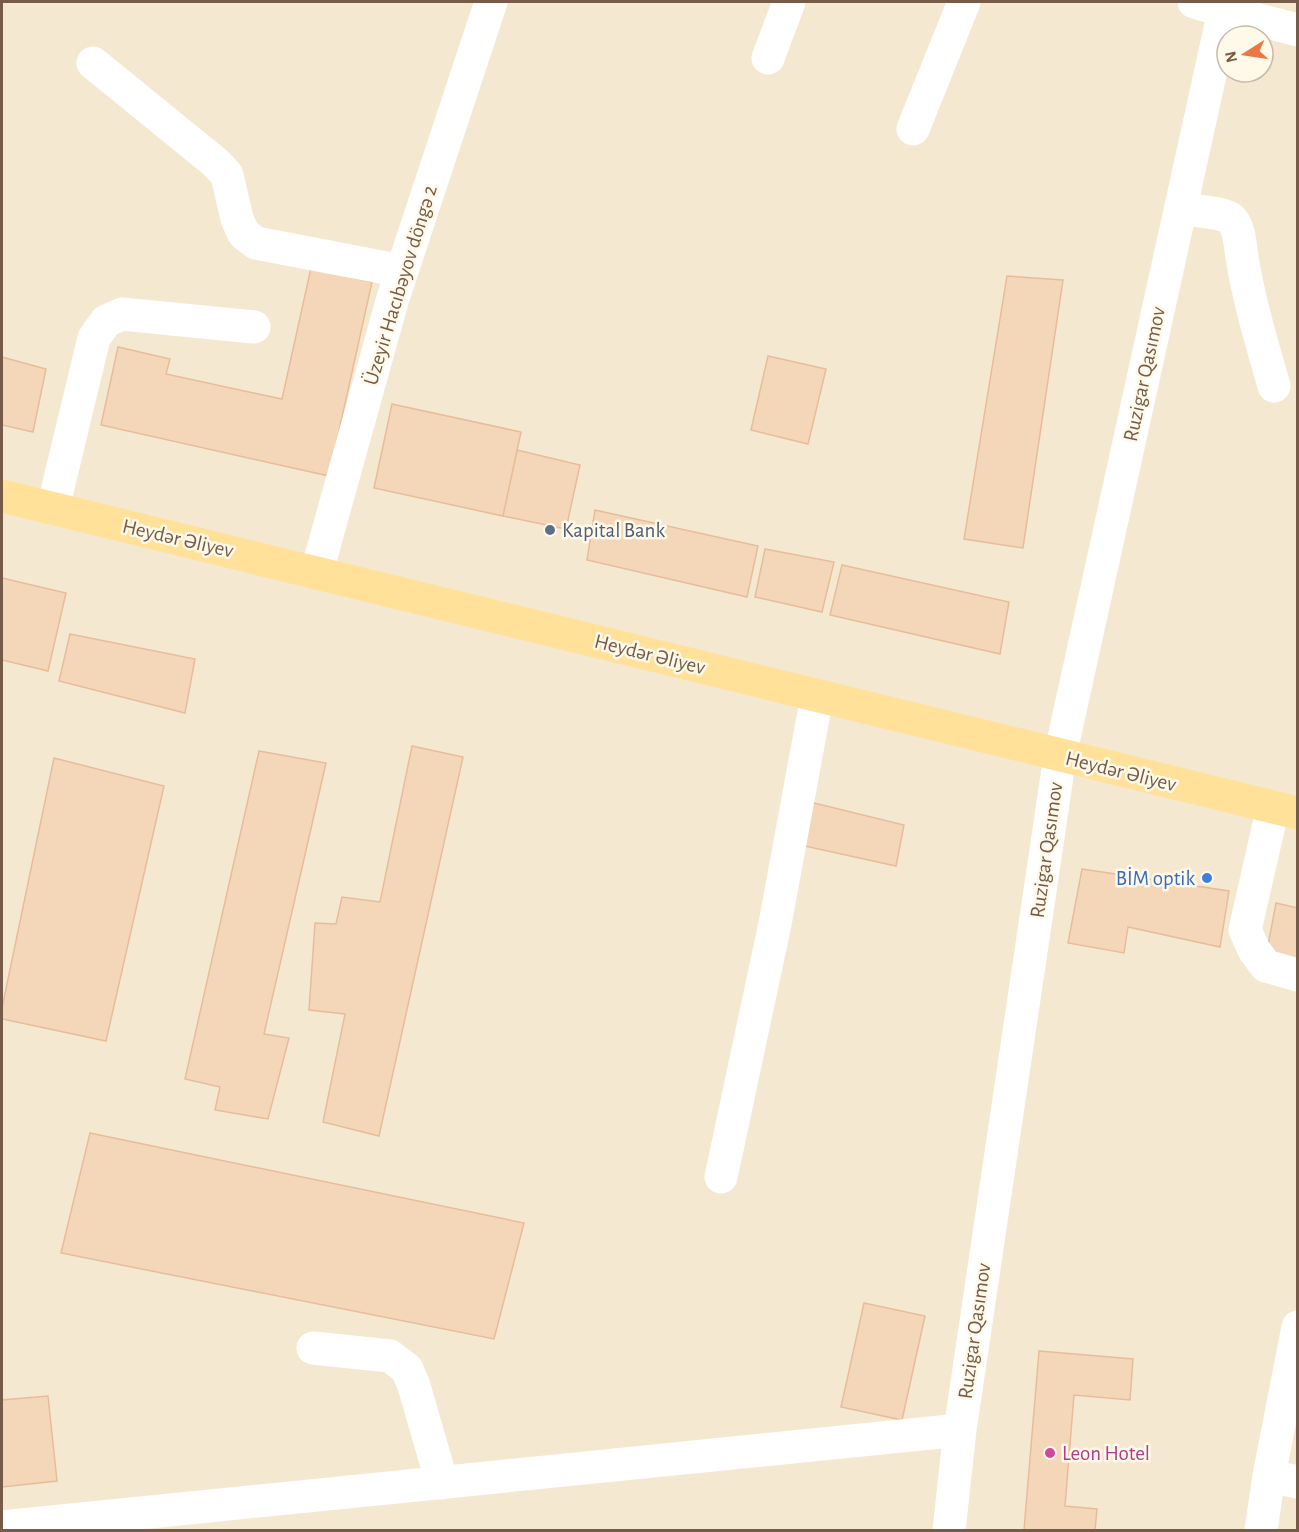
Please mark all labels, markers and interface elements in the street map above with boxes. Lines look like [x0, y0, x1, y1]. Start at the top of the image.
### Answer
north arrow [1215, 24, 1275, 84]
text: N [1222, 50, 1240, 64]
street label: Üzeyir Hacıbəyov döngə 2 [359, 182, 441, 388]
street label: Ruzigar Qasımov [1120, 305, 1169, 443]
street label: Heydər Əliyev [120, 515, 236, 562]
place label: Kapital Bank [562, 520, 665, 541]
marker: Kapital Bank [543, 523, 557, 537]
street label: Heydər Əliyev [592, 631, 708, 678]
street label: Heydər Əliyev [1063, 748, 1179, 795]
street label: Ruzigar Qasımov [1027, 781, 1066, 919]
place label: BİM optik [1116, 867, 1195, 889]
marker: BİM optik [1200, 871, 1214, 885]
street label: Ruzigar Qasımov [955, 1262, 994, 1400]
place label: Leon Hotel [1062, 1443, 1150, 1464]
marker: Leon Hotel [1043, 1446, 1057, 1460]

